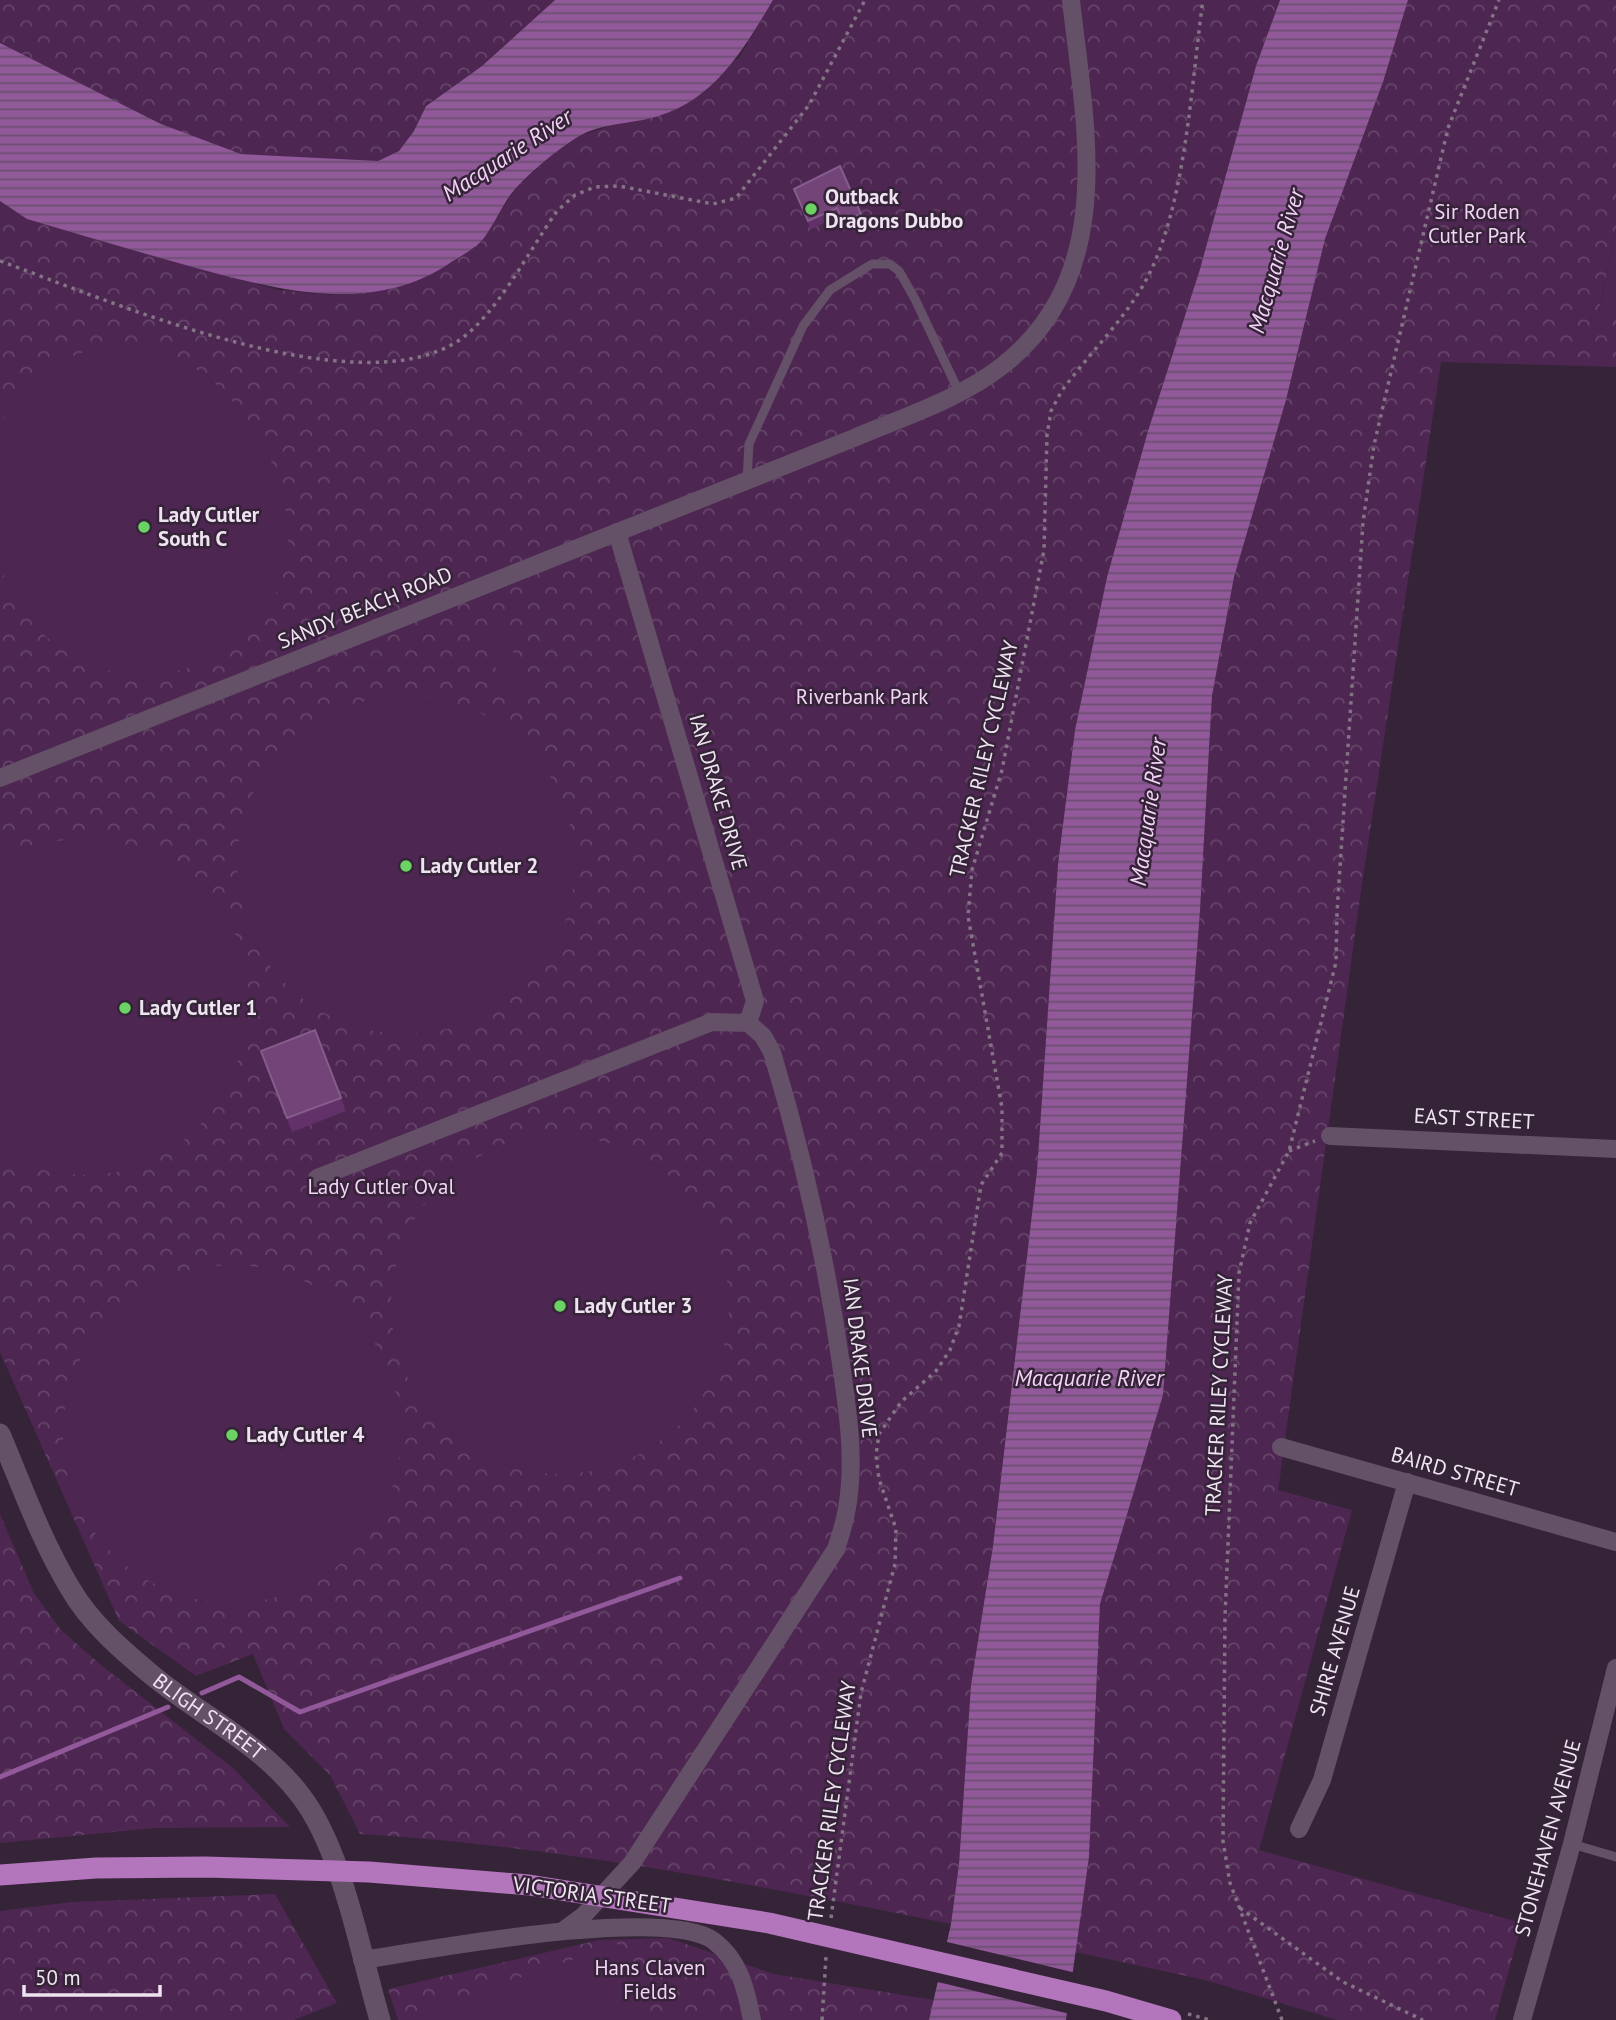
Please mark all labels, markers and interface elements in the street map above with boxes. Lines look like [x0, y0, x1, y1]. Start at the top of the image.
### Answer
water label: Macquarie River [436, 101, 578, 207]
place label: Outback Dragons Dubbo [825, 183, 963, 234]
water label: Macquarie River [1241, 184, 1310, 336]
park label: Sir Roden Cutler Park [1428, 198, 1526, 249]
marker: Outback Dragons Dubbo [803, 201, 819, 217]
place label: Lady Cutler South C [158, 501, 260, 552]
marker: Lady Cutler South C [136, 519, 152, 535]
street label: SANDY BEACH ROAD [274, 560, 456, 655]
street label: TRACKER RILEY CYCLEWAY [943, 637, 1024, 880]
park label: Riverbank Park [796, 683, 928, 710]
street label: IAN DRAKE DRIVE [683, 711, 754, 873]
water label: Macquarie River [1123, 735, 1172, 888]
place label: Lady Cutler 2 [420, 852, 538, 879]
marker: Lady Cutler 2 [398, 858, 414, 874]
place label: Lady Cutler 1 [139, 994, 257, 1021]
marker: Lady Cutler 1 [117, 1000, 133, 1016]
street label: EAST STREET [1413, 1102, 1535, 1135]
park label: Lady Cutler Oval [307, 1173, 455, 1200]
street label: TRACKER RILEY CYCLEWAY [1199, 1273, 1238, 1517]
street label: IAN DRAKE DRIVE [837, 1276, 884, 1440]
place label: Lady Cutler 3 [574, 1292, 692, 1319]
marker: Lady Cutler 3 [552, 1298, 568, 1314]
water label: Macquarie River [1014, 1363, 1165, 1392]
place label: Lady Cutler 4 [246, 1421, 365, 1448]
marker: Lady Cutler 4 [224, 1427, 240, 1443]
street label: BAIRD STREET [1388, 1440, 1523, 1503]
street label: SHIRE AVENUE [1303, 1583, 1366, 1719]
street label: BLIGH STREET [148, 1667, 271, 1766]
street label: TRACKER RILEY CYCLEWAY [801, 1679, 862, 1923]
street label: STONEHAVEN AVENUE [1508, 1736, 1587, 1939]
street label: VICTORIA STREET [510, 1870, 673, 1919]
scale bar [24, 1954, 161, 1998]
park label: Hans Claven Fields [594, 1954, 706, 2005]
text: 50 m [35, 1964, 81, 1991]

